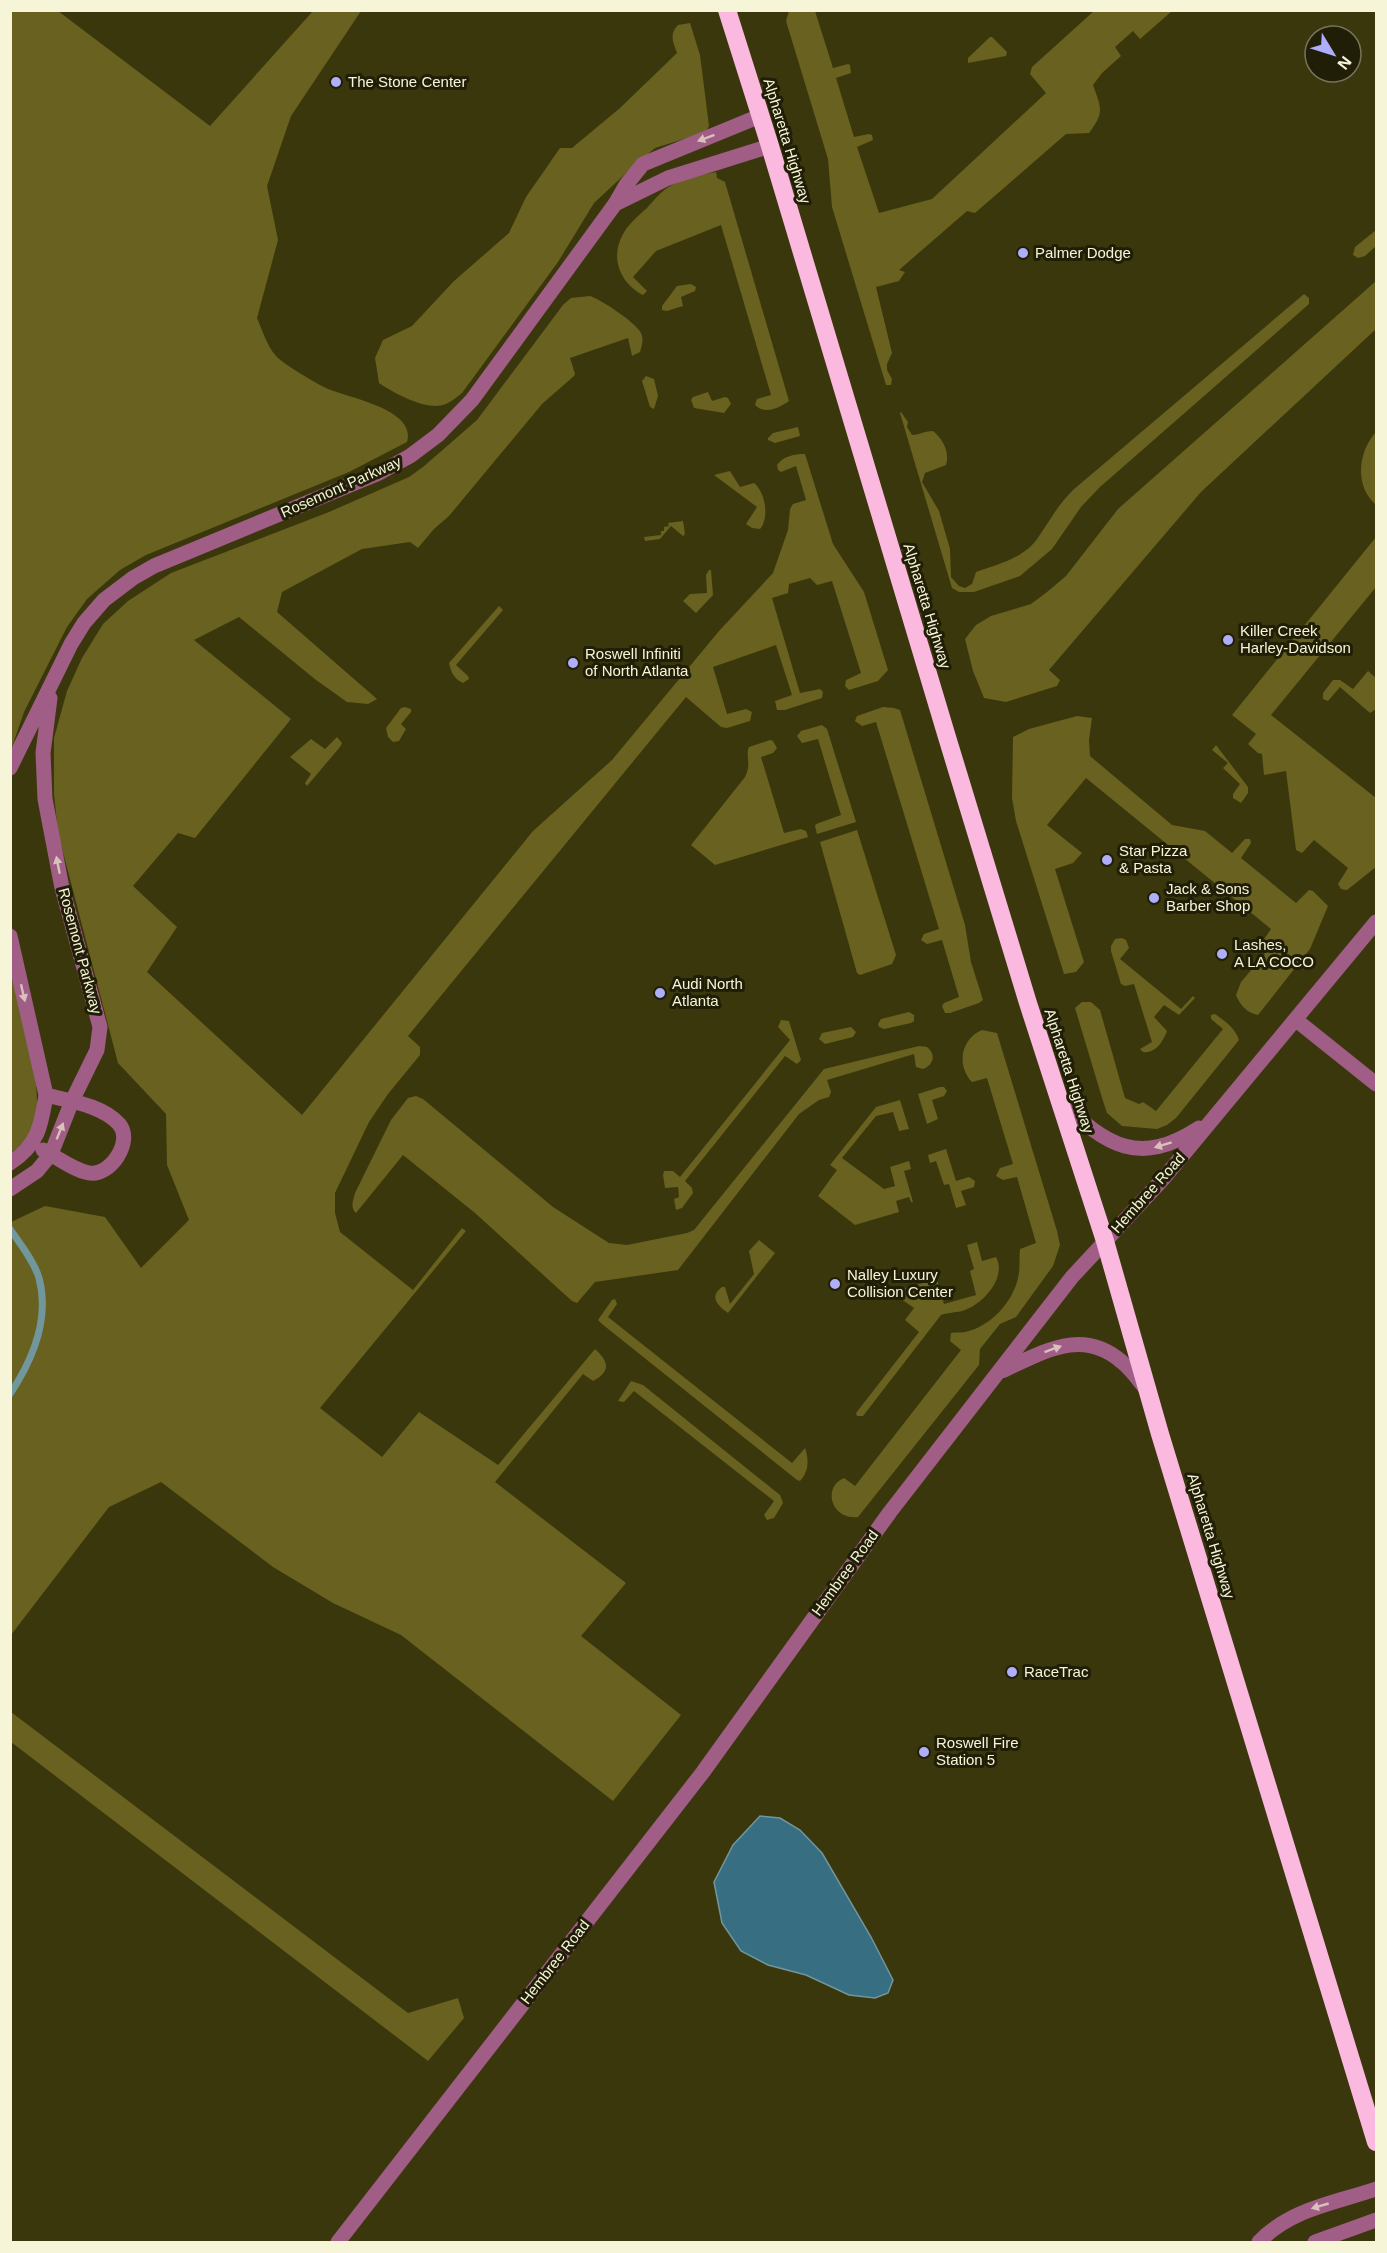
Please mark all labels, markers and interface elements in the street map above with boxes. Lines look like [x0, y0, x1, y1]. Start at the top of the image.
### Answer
north arrow [1303, 24, 1363, 84]
text: N [1334, 53, 1355, 73]
place label: The Stone Center [348, 73, 466, 90]
marker: The Stone Center [329, 75, 343, 89]
street label: Alpharetta Highway [760, 76, 815, 206]
one-way arrow [697, 133, 715, 143]
place label: Palmer Dodge [1035, 244, 1131, 261]
marker: Palmer Dodge [1016, 246, 1030, 260]
street label: Rosemont Parkway [278, 452, 404, 521]
street label: Alpharetta Highway [900, 541, 955, 671]
place label: Killer Creek Harley-Davidson [1240, 622, 1351, 656]
marker: Killer Creek Harley-Davidson [1221, 633, 1235, 647]
place label: Roswell Infiniti of North Atlanta [585, 645, 689, 679]
marker: Roswell Infiniti of North Atlanta [566, 656, 580, 670]
place label: Star Pizza & Pasta [1119, 842, 1188, 876]
marker: Star Pizza & Pasta [1100, 853, 1114, 867]
one-way arrow [53, 855, 62, 874]
place label: Jack & Sons Barber Shop [1166, 880, 1250, 914]
street label: Rosemont Parkway [55, 886, 106, 1016]
marker: Jack & Sons Barber Shop [1147, 891, 1161, 905]
place label: Lashes, A LA COCO [1234, 936, 1314, 970]
marker: Lashes, A LA COCO [1215, 947, 1229, 961]
place label: Audi North Atlanta [672, 975, 743, 1009]
one-way arrow [19, 984, 29, 1003]
marker: Audi North Atlanta [653, 986, 667, 1000]
street label: Alpharetta Highway [1041, 1006, 1098, 1136]
one-way arrow [55, 1121, 65, 1139]
one-way arrow [1154, 1141, 1172, 1151]
street label: Hembree Road [1107, 1149, 1188, 1236]
place label: Nalley Luxury Collision Center [847, 1266, 953, 1300]
marker: Nalley Luxury Collision Center [828, 1277, 842, 1291]
one-way arrow [1044, 1344, 1062, 1354]
street label: Alpharetta Highway [1184, 1471, 1239, 1601]
street label: Hembree Road [808, 1527, 881, 1619]
place label: RaceTrac [1024, 1663, 1089, 1680]
marker: RaceTrac [1005, 1665, 1019, 1679]
place label: Roswell Fire Station 5 [936, 1734, 1019, 1768]
marker: Roswell Fire Station 5 [917, 1745, 931, 1759]
street label: Hembree Road [517, 1916, 593, 2007]
one-way arrow [1311, 2201, 1330, 2211]

